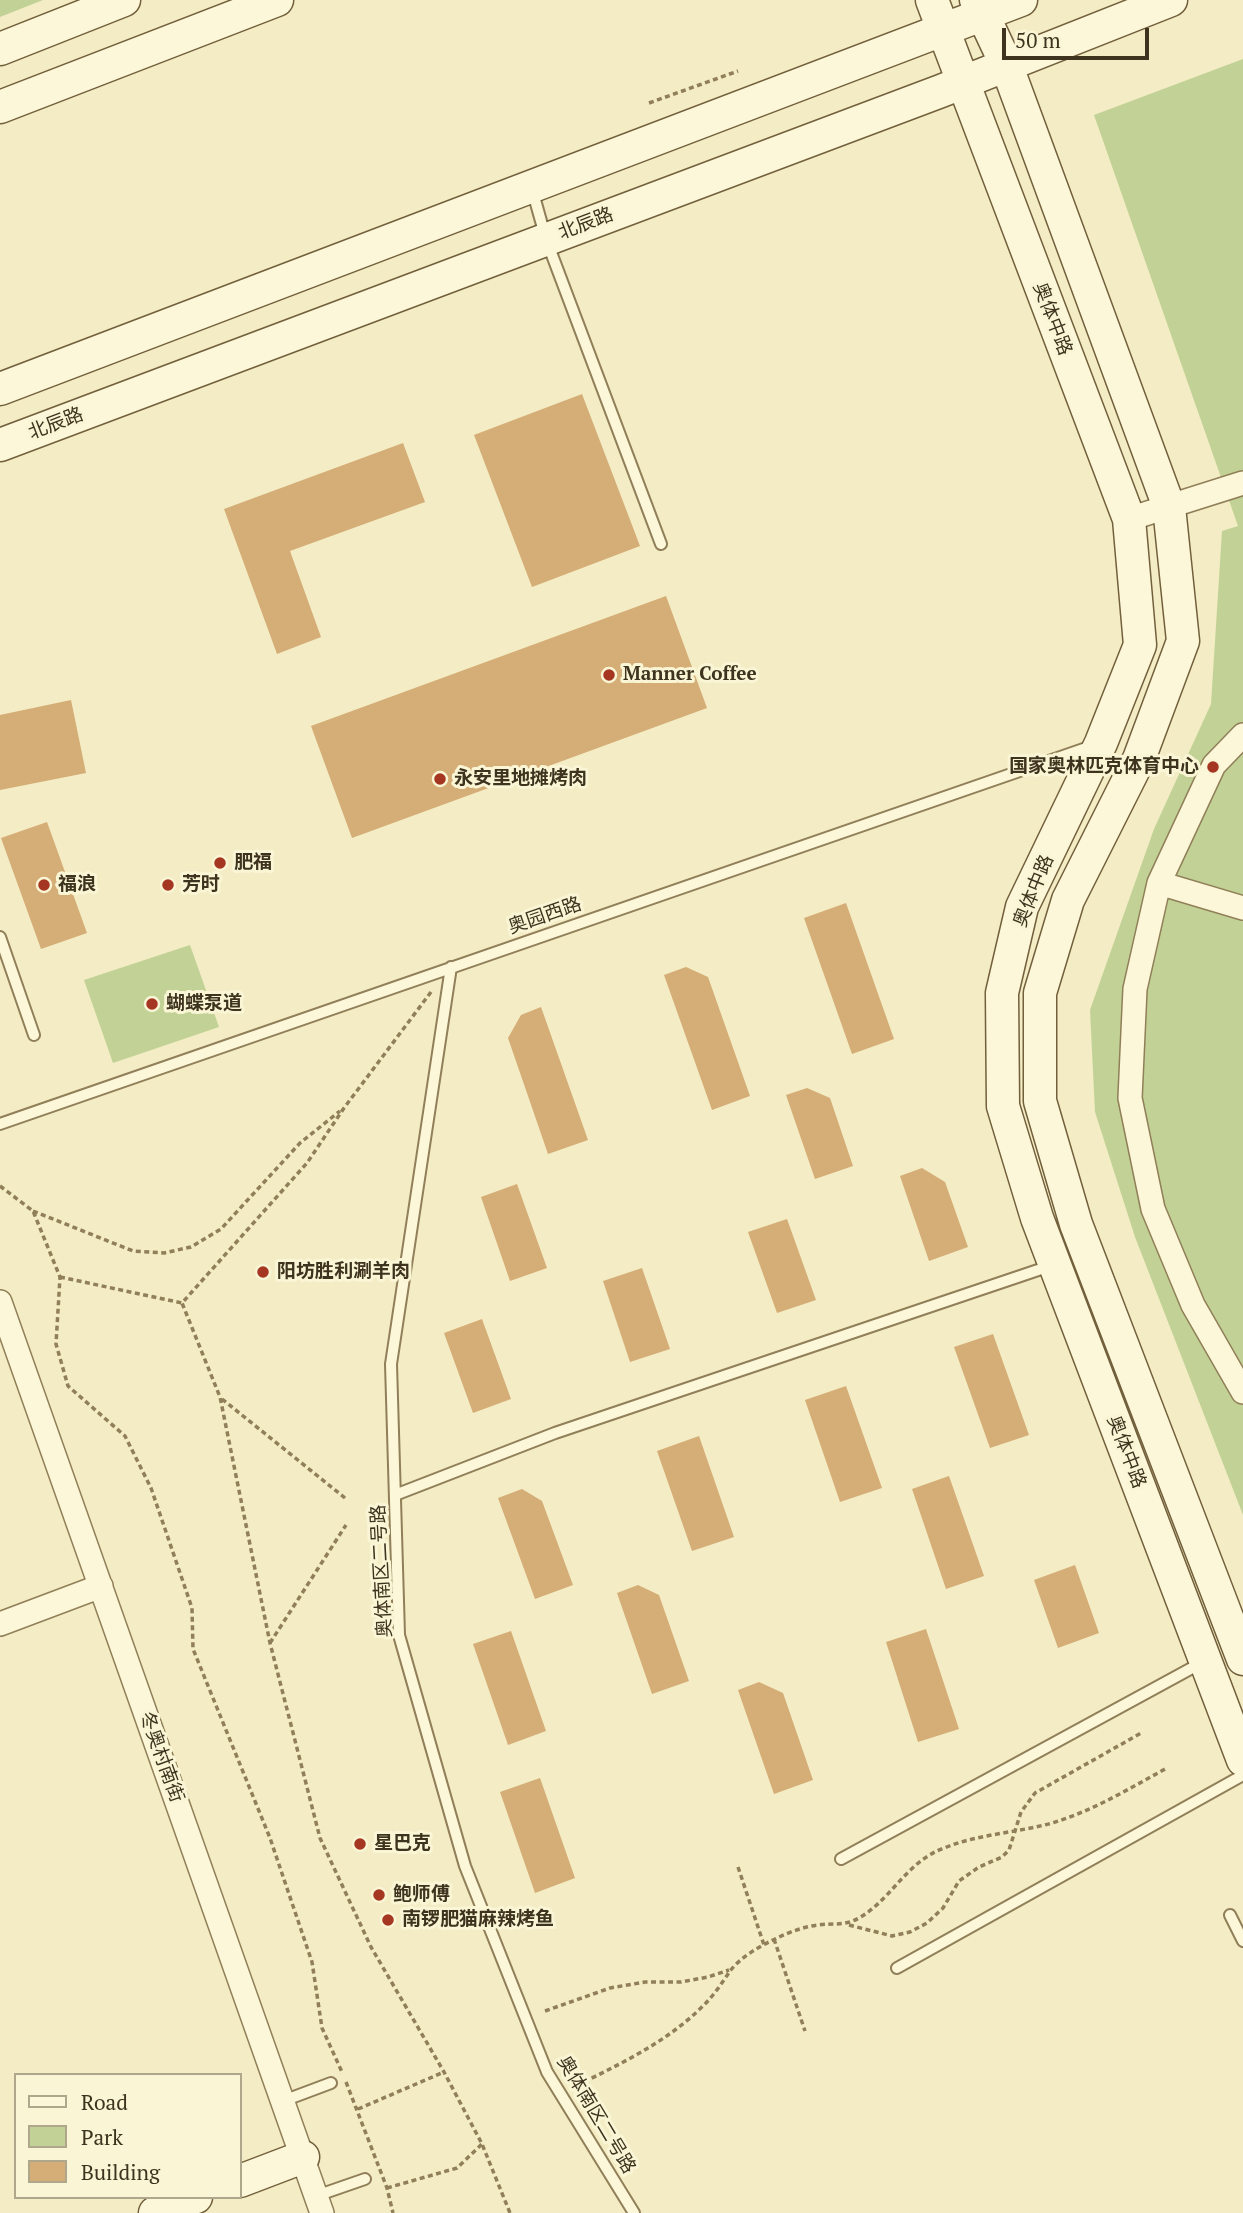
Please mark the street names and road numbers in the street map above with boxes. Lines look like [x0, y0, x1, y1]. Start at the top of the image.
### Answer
street label: 北辰路 [555, 203, 617, 245]
street label: 奥体中路 [1028, 279, 1076, 359]
street label: 北辰路 [25, 403, 87, 445]
street label: 奥体中路 [1009, 851, 1059, 931]
street label: 奥园西路 [505, 893, 585, 939]
street label: 奥体中路 [1102, 1412, 1150, 1492]
street label: 奥体南区二号路 [367, 1504, 397, 1638]
street label: 冬奥村南街 [134, 1708, 188, 1806]
street label: 奥体南区二号路 [552, 2052, 640, 2178]

